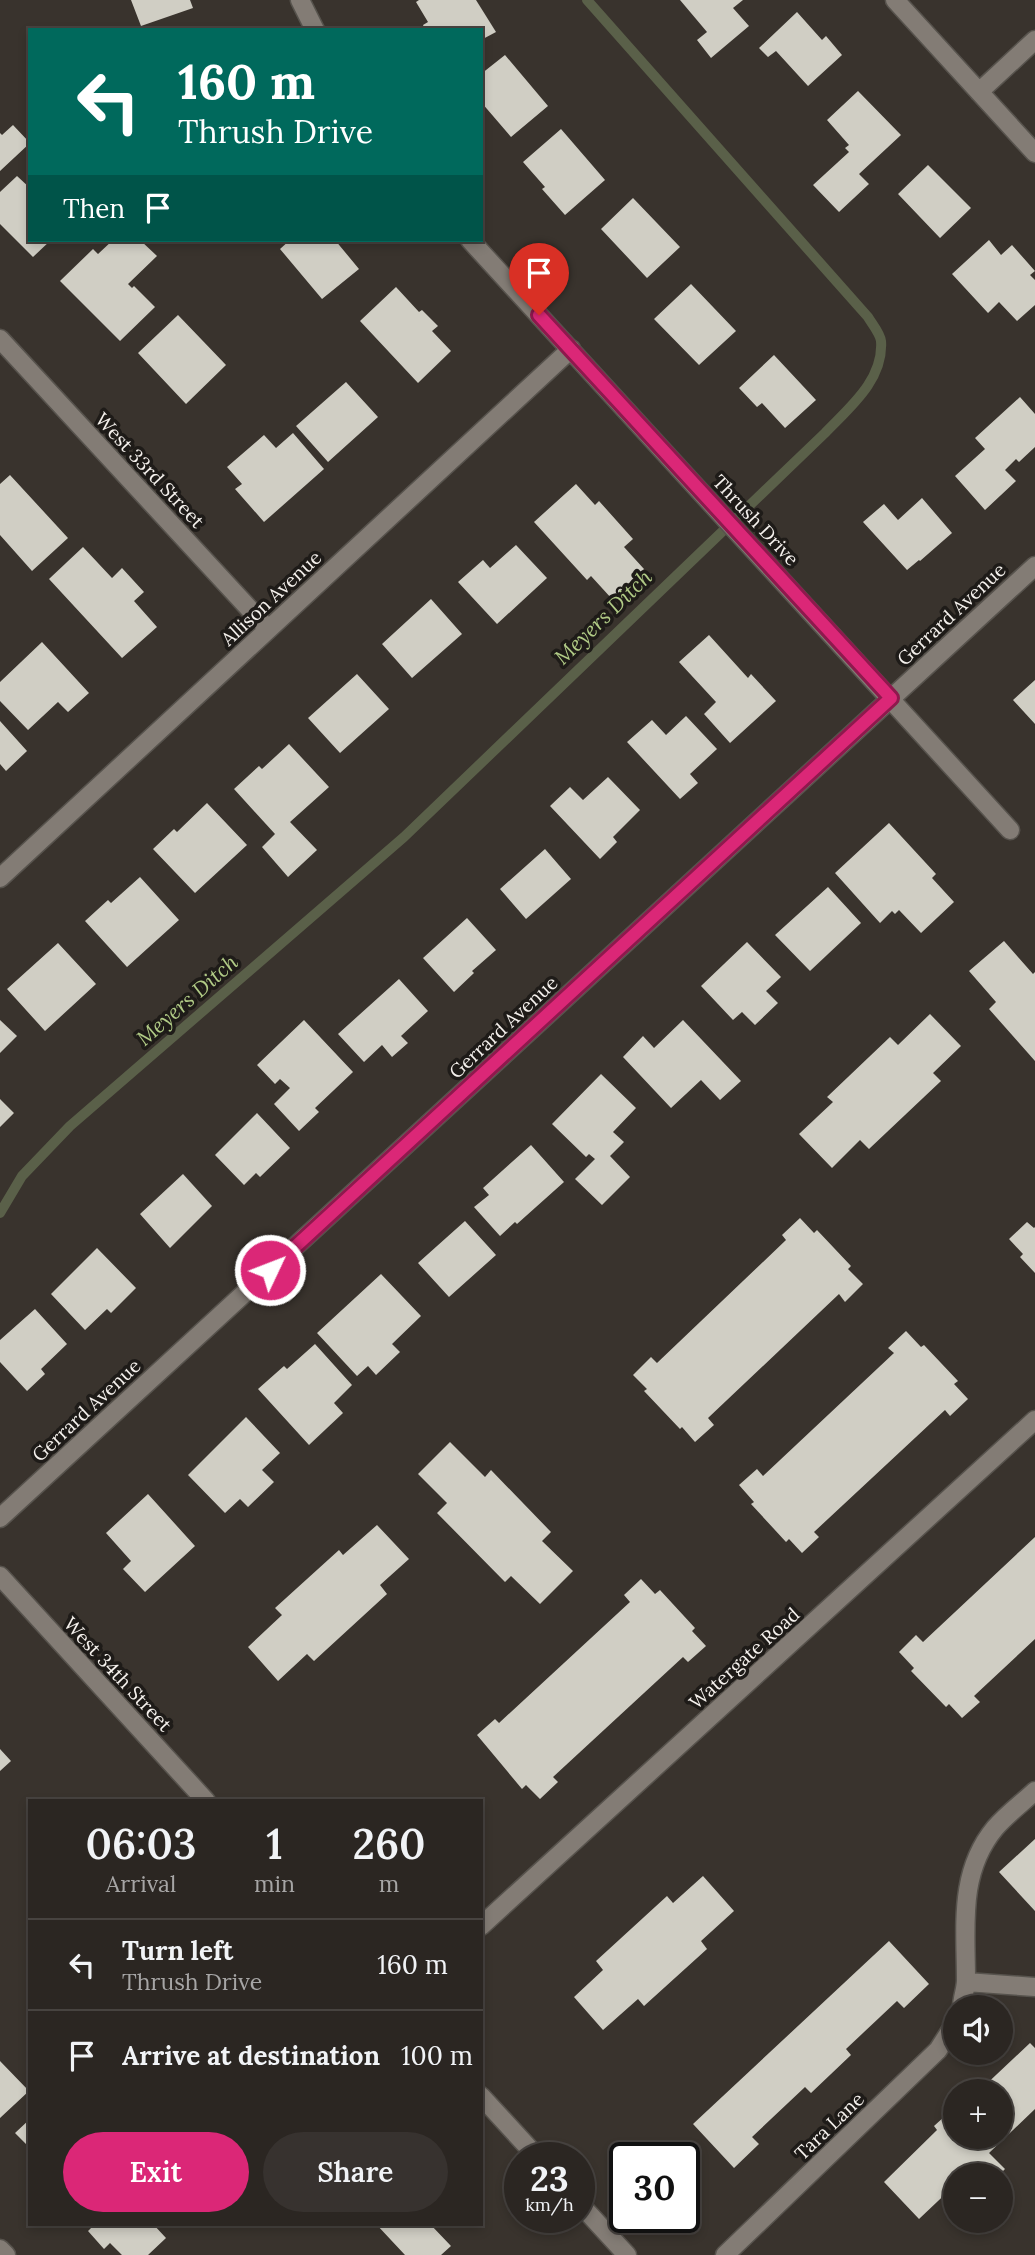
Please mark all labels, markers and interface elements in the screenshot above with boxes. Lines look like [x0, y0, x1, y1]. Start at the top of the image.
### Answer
text: 160 m [178, 50, 315, 112]
icon: left [63, 56, 154, 147]
text: Thrush Drive [178, 111, 373, 152]
icon: arrive [139, 189, 177, 227]
text: Then [63, 192, 125, 225]
pin [509, 243, 569, 315]
icon: arrive [520, 254, 558, 292]
street label: West 33rd Street [90, 407, 210, 533]
street label: Thrush Drive [708, 469, 804, 571]
street label: Allison Avenue [215, 545, 326, 651]
street label: Gerrard Avenue [892, 558, 1010, 670]
water label: Meyers Ditch [548, 564, 658, 670]
water label: Meyers Ditch [131, 949, 243, 1051]
street label: Gerrard Avenue [444, 971, 562, 1083]
position arrow [233, 1233, 307, 1307]
street label: Gerrard Avenue [27, 1354, 145, 1466]
street label: Watergate Road [684, 1602, 804, 1714]
street label: West 34th Street [59, 1612, 178, 1737]
text: 06:03 [85, 1817, 197, 1871]
text: 1 [266, 1817, 283, 1871]
text: 260 [352, 1817, 426, 1871]
text: Arrival [106, 1869, 176, 1898]
text: min [254, 1869, 295, 1898]
text: m [379, 1869, 399, 1898]
text: Turn left [122, 1934, 233, 1967]
icon: left [63, 1946, 101, 1984]
text: 160 m [377, 1948, 448, 1981]
text: Thrush Drive [122, 1967, 262, 1996]
map controls [943, 1995, 1013, 2233]
button: sound [943, 1995, 1013, 2065]
icon: arrive [63, 2037, 101, 2075]
text: Arrive at destination [122, 2039, 380, 2072]
text: 100 m [401, 2039, 473, 2072]
button: + [943, 2079, 1013, 2149]
street label: Tara Lane [789, 2087, 869, 2165]
button: Exit [63, 2132, 249, 2212]
button: Share [263, 2132, 448, 2212]
speed limit sign: 30 [609, 2142, 700, 2233]
text: 23 [530, 2156, 569, 2201]
button: − [943, 2163, 1013, 2233]
text: km/h [525, 2193, 574, 2216]

